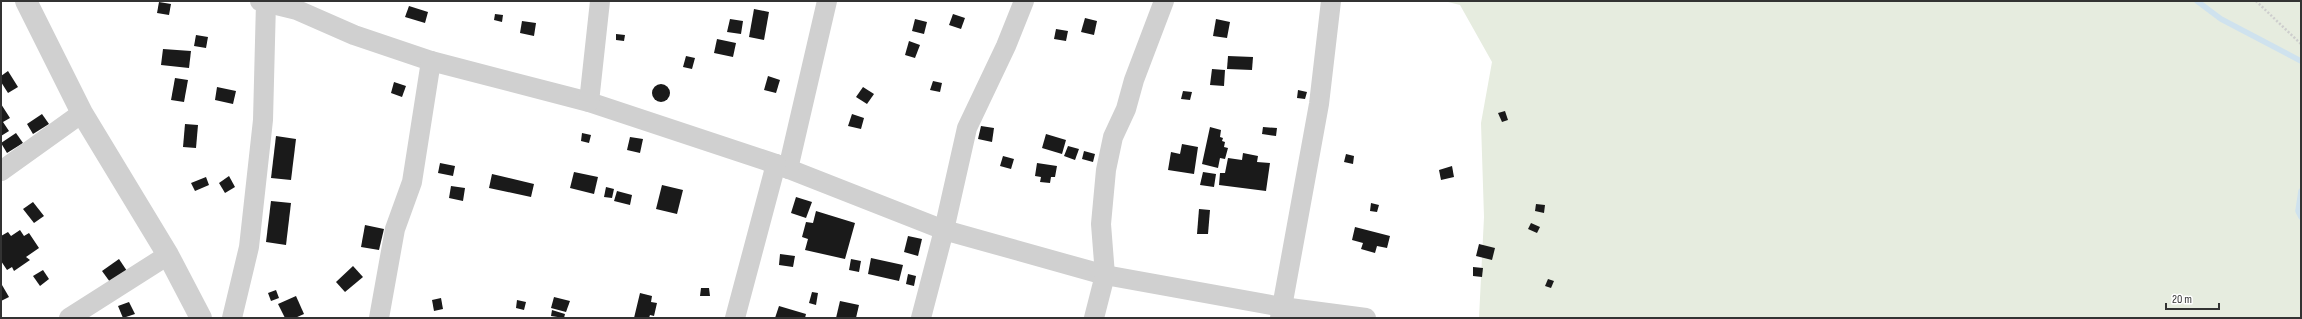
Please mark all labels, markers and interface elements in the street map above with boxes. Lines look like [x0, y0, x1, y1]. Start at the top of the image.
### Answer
scale bar [2166, 285, 2219, 311]
text: 20 m [2172, 292, 2192, 307]

